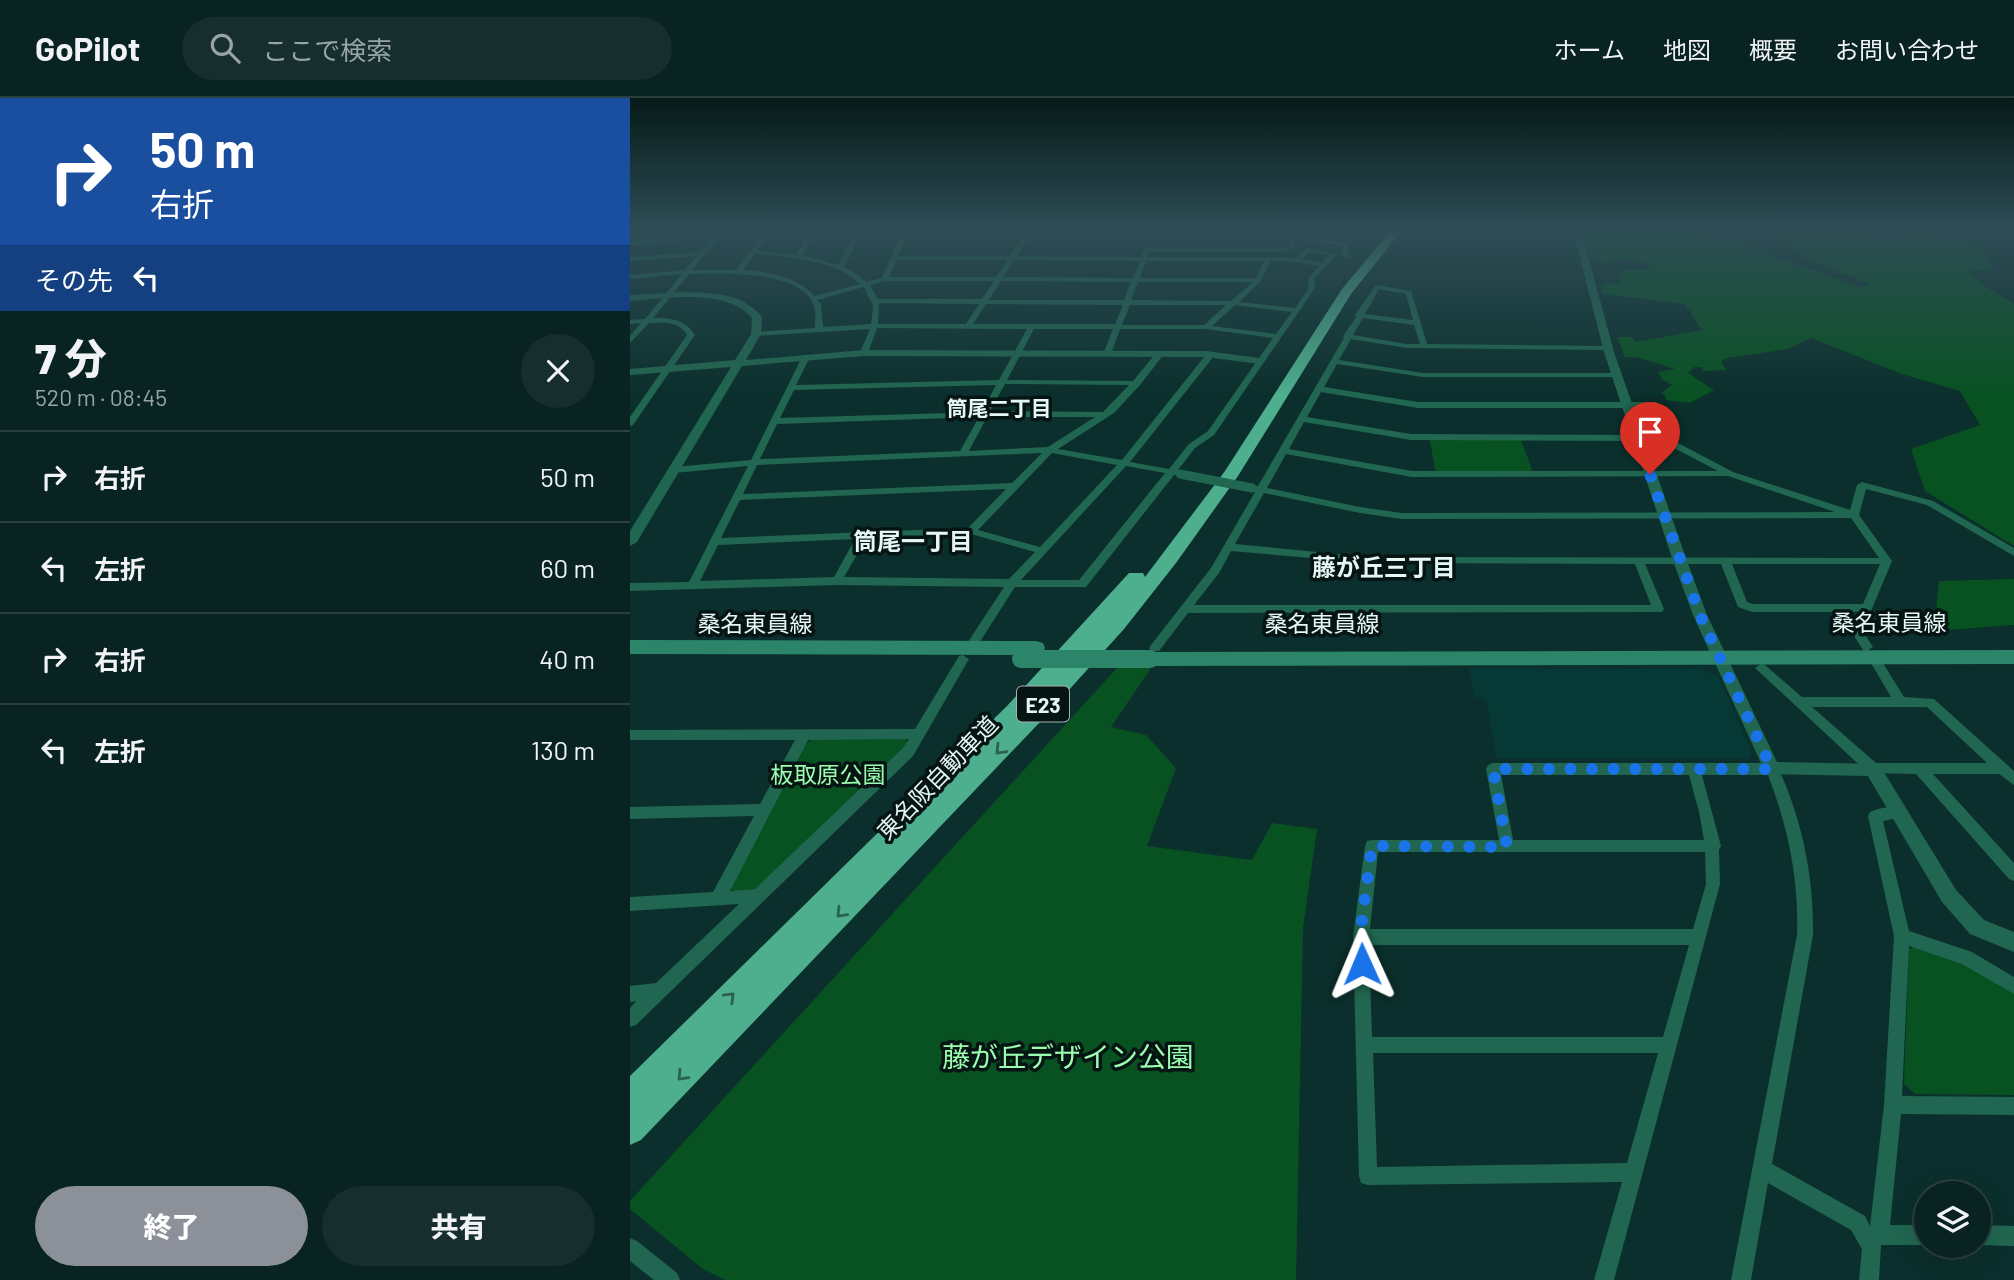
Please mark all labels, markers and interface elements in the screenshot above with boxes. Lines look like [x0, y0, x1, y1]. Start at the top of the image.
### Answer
search box [182, 17, 672, 80]
text: GoPilot [35, 28, 140, 68]
icon: search [206, 29, 244, 67]
text: ここで検索 [262, 34, 392, 65]
text: ホーム [1554, 35, 1625, 64]
text: 地図 [1663, 35, 1711, 64]
text: 概要 [1749, 35, 1797, 64]
text: お問い合わせ [1835, 35, 1979, 64]
text: 50 m [150, 119, 255, 178]
icon: right [35, 126, 126, 217]
text: 右折 [150, 184, 214, 222]
icon: left [127, 259, 165, 297]
text: その先 [35, 264, 113, 295]
text: 7 分 [35, 332, 107, 382]
button: close [521, 334, 595, 408]
text: 520 m · 08:45 [35, 383, 167, 411]
district label: 筒尾二丁目 [947, 395, 1052, 420]
pin [1620, 402, 1680, 474]
icon: arrive [1631, 413, 1669, 451]
icon: right [35, 458, 73, 496]
text: 50 m [540, 461, 595, 492]
text: 右折 [94, 462, 146, 493]
district label: 筒尾一丁目 [853, 526, 973, 555]
icon: left [35, 549, 73, 587]
text: 60 m [540, 552, 595, 583]
district label: 藤が丘三丁目 [1312, 552, 1456, 581]
text: 左折 [94, 553, 146, 584]
street label: 桑名東員線 [1832, 608, 1947, 636]
street label: 桑名東員線 [698, 609, 813, 637]
street label: 桑名東員線 [1265, 609, 1380, 637]
icon: right [35, 640, 73, 678]
text: 40 m [539, 643, 595, 674]
text: 右折 [94, 644, 146, 675]
road number: E23 [1017, 686, 1069, 722]
street label: 東名阪自動車道 [871, 709, 1003, 845]
icon: left [35, 731, 73, 769]
text: 130 m [531, 734, 595, 765]
text: 左折 [94, 735, 146, 766]
one-way arrow [995, 742, 1008, 755]
park label: 板取原公園 [771, 760, 886, 788]
one-way arrow [837, 905, 850, 918]
position arrow [1325, 927, 1399, 1001]
one-way arrow [722, 992, 735, 1005]
park label: 藤が丘デザイン公園 [942, 1039, 1194, 1073]
one-way arrow [678, 1068, 691, 1081]
map controls [1914, 1181, 1991, 1258]
button: layers [1914, 1181, 1991, 1258]
button: 終了 [35, 1186, 308, 1266]
button: 共有 [322, 1186, 595, 1266]

